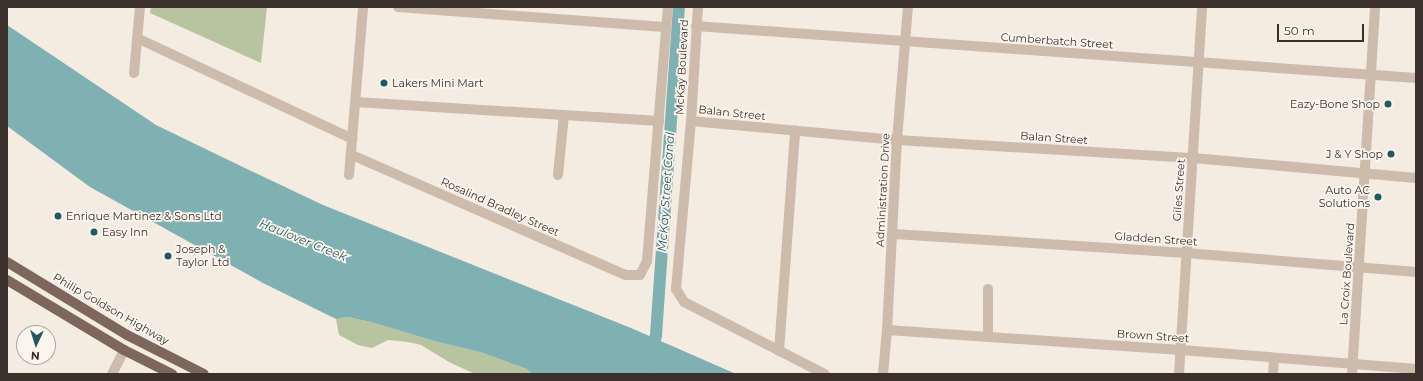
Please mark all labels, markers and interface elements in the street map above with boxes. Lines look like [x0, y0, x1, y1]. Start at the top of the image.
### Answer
scale bar [1279, 16, 1366, 42]
street label: McKay Boulevard [673, 19, 691, 115]
text: 50 m [1284, 23, 1315, 38]
street label: Cumberbatch Street [1000, 30, 1114, 52]
place label: Lakers Mini Mart [392, 76, 483, 90]
marker: Lakers Mini Mart [379, 78, 389, 88]
place label: Eazy-Bone Shop [1290, 97, 1380, 111]
marker: Eazy-Bone Shop [1383, 99, 1393, 109]
street label: Balan Street [698, 103, 766, 123]
street label: Balan Street [1020, 129, 1088, 147]
water label: McKay Street Canal [655, 132, 677, 252]
street label: Administration Drive [873, 133, 893, 247]
place label: J & Y Shop [1326, 147, 1383, 161]
marker: J & Y Shop [1386, 149, 1396, 159]
street label: Giles Street [1170, 158, 1188, 222]
street label: Rosalind Bradley Street [439, 175, 561, 239]
place label: Auto AC Solutions [1319, 184, 1370, 210]
marker: Auto AC Solutions [1373, 192, 1383, 202]
place label: Enrique Martinez & Sons Ltd [66, 209, 222, 223]
marker: Enrique Martinez & Sons Ltd [53, 211, 63, 221]
water label: Haulover Creek [257, 216, 349, 264]
street label: La Croix Boulevard [1337, 222, 1357, 326]
place label: Easy Inn [102, 225, 148, 239]
marker: Easy Inn [89, 227, 99, 237]
street label: Gladden Street [1114, 230, 1198, 248]
place label: Joseph & Taylor Ltd [176, 243, 230, 269]
marker: Joseph & Taylor Ltd [163, 251, 173, 261]
street label: Philip Goldson Highway [51, 270, 171, 348]
north arrow [16, 325, 56, 365]
street label: Brown Street [1116, 327, 1190, 345]
text: N [30, 349, 40, 363]

